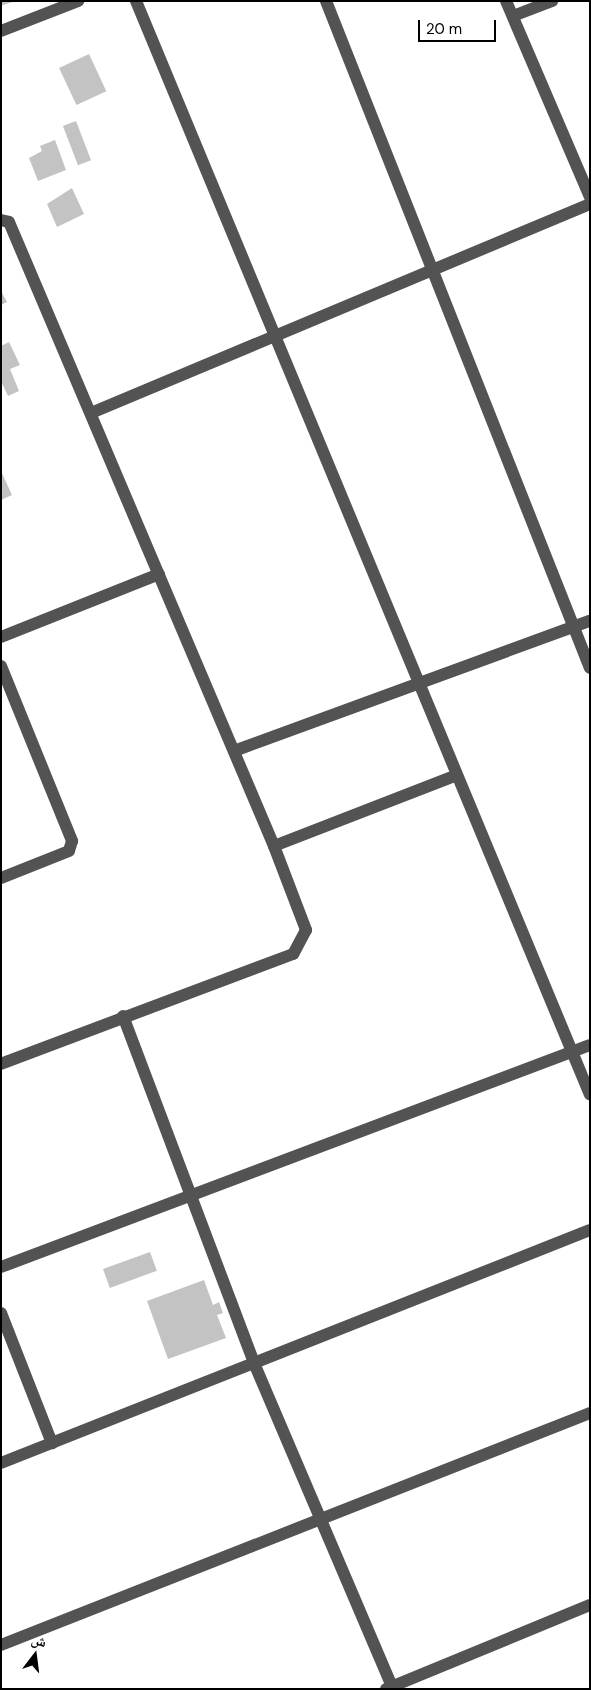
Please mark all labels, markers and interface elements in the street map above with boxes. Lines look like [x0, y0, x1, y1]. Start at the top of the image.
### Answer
scale bar [421, 10, 498, 42]
text: 20 m [426, 19, 462, 39]
north arrow [10, 1630, 60, 1680]
text: ش [29, 1630, 48, 1651]

